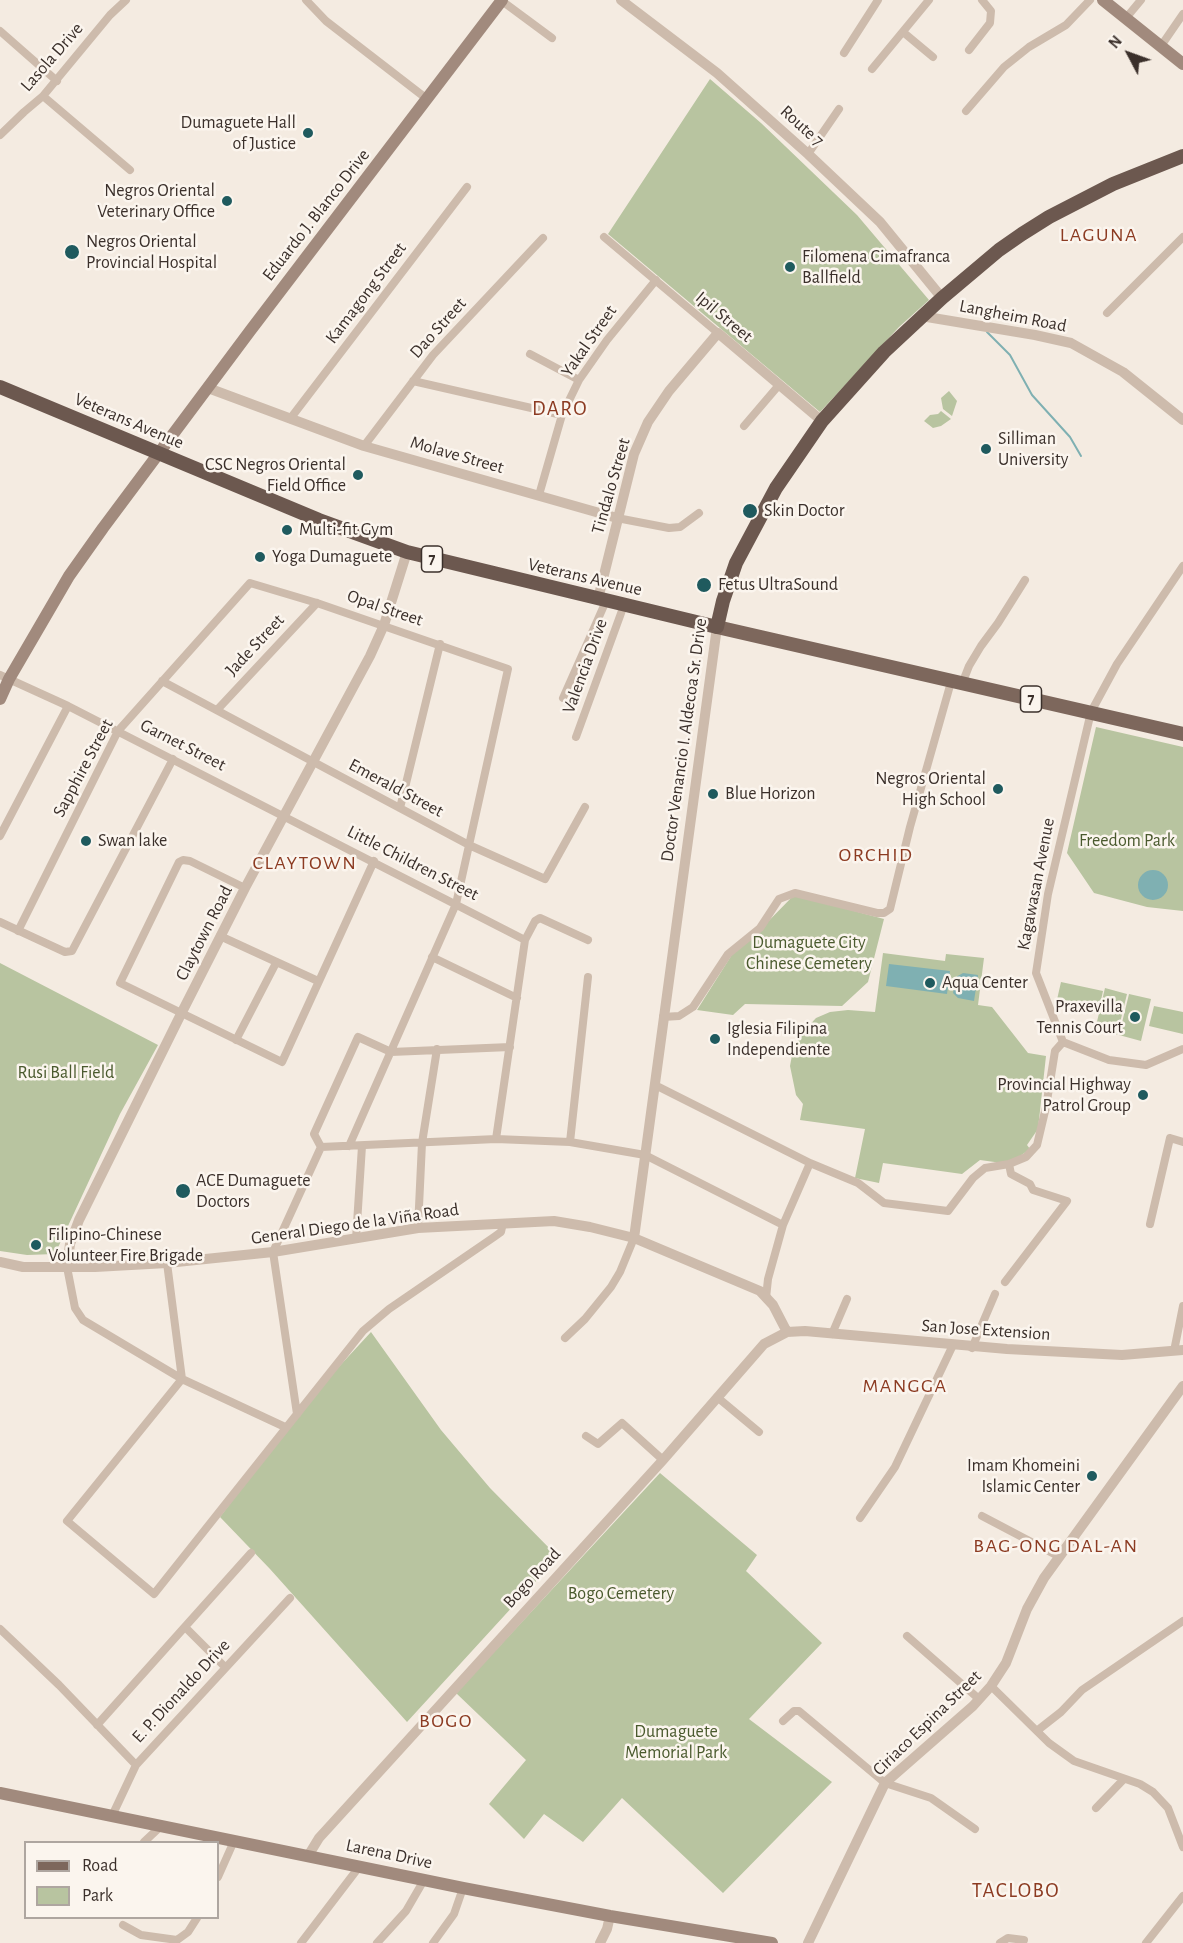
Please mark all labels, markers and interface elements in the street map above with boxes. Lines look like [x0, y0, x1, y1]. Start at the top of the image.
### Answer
street label: Lasola Drive [16, 18, 88, 96]
north arrow [1099, 24, 1159, 84]
text: N [1106, 33, 1125, 52]
street label: Route 7 [776, 101, 828, 151]
place label: Dumaguete Hall of Justice [181, 112, 296, 154]
marker: Dumaguete Hall of Justice [301, 126, 315, 140]
street label: Eduardo J. Blanco Drive [258, 145, 374, 285]
place label: Negros Oriental Veterinary Office [97, 180, 215, 222]
marker: Negros Oriental Veterinary Office [220, 194, 234, 208]
district label: LAGUNA [1060, 223, 1138, 247]
place label: Negros Oriental Provincial Hospital [86, 231, 217, 274]
street label: Kamagong Street [321, 238, 411, 348]
marker: Negros Oriental Provincial Hospital [63, 243, 81, 261]
place label: Filomena Cimafranca Ballfield [802, 246, 950, 288]
marker: Filomena Cimafranca Ballfield [783, 260, 797, 274]
street label: Ipil Street [691, 287, 757, 347]
street label: Dao Street [405, 293, 471, 363]
street label: Langheim Road [958, 295, 1068, 337]
street label: Yakal Street [556, 301, 622, 381]
street label: Veterans Avenue [71, 388, 187, 454]
district label: DARO [532, 396, 588, 422]
place label: Silliman University [998, 428, 1068, 470]
street label: Molave Street [408, 431, 506, 479]
street label: Tindalo Street [587, 436, 635, 536]
marker: Silliman University [979, 442, 993, 456]
place label: CSC Negros Oriental Field Office [205, 454, 346, 496]
marker: CSC Negros Oriental Field Office [351, 468, 365, 482]
place label: Skin Doctor [764, 500, 844, 522]
marker: Skin Doctor [741, 502, 759, 520]
place label: Multi-fit Gym [299, 519, 393, 541]
marker: Multi-fit Gym [280, 523, 294, 537]
place label: Yoga Dumaguete [272, 546, 392, 568]
road number: 7 [422, 546, 442, 572]
marker: Yoga Dumaguete [253, 550, 267, 564]
street label: Veterans Avenue [526, 553, 644, 601]
place label: Fetus UltraSound [718, 574, 838, 596]
marker: Fetus UltraSound [695, 576, 713, 594]
street label: Opal Street [344, 585, 426, 631]
street label: Jade Street [221, 610, 289, 680]
street label: Valencia Drive [558, 616, 612, 716]
street label: Doctor Venancio I. Aldecoa Sr. Drive [656, 617, 712, 863]
road number: 7 [1020, 686, 1042, 712]
street label: Garnet Street [137, 714, 229, 776]
street label: Sapphire Street [48, 715, 118, 821]
street label: Emerald Street [345, 754, 447, 822]
place label: Negros Oriental High School [875, 768, 986, 810]
marker: Negros Oriental High School [991, 782, 1005, 796]
place label: Blue Horizon [725, 783, 815, 805]
marker: Blue Horizon [706, 787, 720, 801]
street label: Kagawasan Avenue [1013, 816, 1059, 952]
street label: Little Children Street [344, 821, 482, 905]
place label: Swan lake [98, 830, 167, 852]
park label: Freedom Park [1079, 830, 1175, 852]
marker: Swan lake [79, 834, 93, 848]
district label: ORCHID [839, 843, 913, 867]
district label: CLAYTOWN [253, 851, 357, 875]
street label: Claytown Road [171, 882, 237, 984]
park label: Dumaguete City Chinese Cemetery [746, 932, 872, 974]
place label: Aqua Center [942, 972, 1028, 994]
marker: Aqua Center [923, 976, 937, 990]
place label: Praxevilla Tennis Court [1036, 996, 1123, 1038]
marker: Praxevilla Tennis Court [1128, 1010, 1142, 1024]
place label: Iglesia Filipina Independiente [727, 1018, 830, 1060]
marker: Iglesia Filipina Independiente [708, 1032, 722, 1046]
park label: Rusi Ball Field [18, 1062, 114, 1084]
place label: Provincial Highway Patrol Group [997, 1074, 1131, 1116]
marker: Provincial Highway Patrol Group [1136, 1088, 1150, 1102]
place label: ACE Dumaguete Doctors [196, 1170, 311, 1212]
marker: ACE Dumaguete Doctors [174, 1182, 192, 1200]
street label: General Diego de la Viña Road [250, 1199, 460, 1249]
place label: Filipino-Chinese Volunteer Fire Brigade [48, 1224, 203, 1266]
marker: Filipino-Chinese Volunteer Fire Brigade [29, 1238, 43, 1252]
street label: San Jose Extension [921, 1315, 1051, 1345]
district label: MANGGA [862, 1374, 948, 1398]
place label: Imam Khomeini Islamic Center [967, 1455, 1080, 1498]
marker: Imam Khomeini Islamic Center [1085, 1469, 1099, 1483]
district label: BAG-ONG DAL-AN [973, 1534, 1139, 1558]
street label: Bogo Road [499, 1543, 565, 1613]
park label: Bogo Cemetery [568, 1583, 674, 1605]
street label: E. P. Dionaldo Drive [127, 1635, 235, 1747]
street label: Ciriaco Espina Street [868, 1666, 986, 1780]
district label: BOGO [419, 1709, 473, 1733]
park label: Dumaguete Memorial Park [625, 1721, 727, 1764]
street label: Larena Drive [344, 1834, 434, 1874]
legend [24, 1841, 219, 1919]
text: Road [82, 1857, 118, 1875]
district label: TACLOBO [972, 1878, 1060, 1904]
text: Park [82, 1887, 113, 1905]

